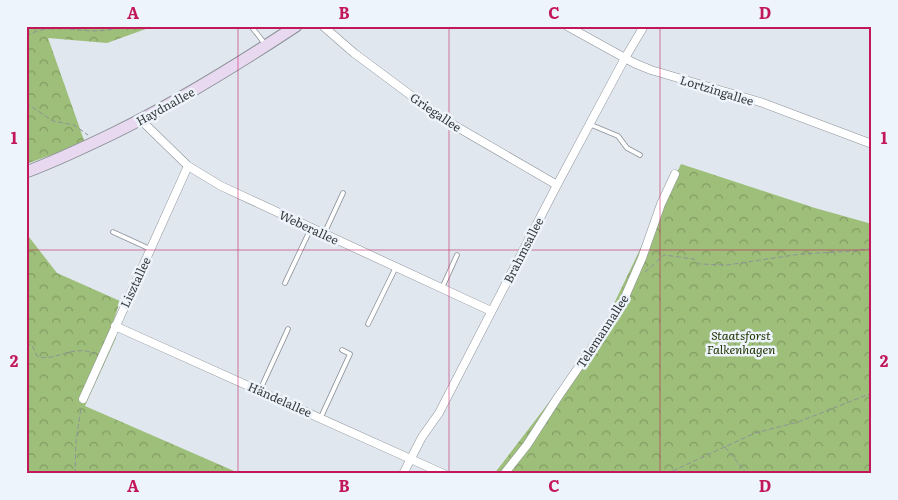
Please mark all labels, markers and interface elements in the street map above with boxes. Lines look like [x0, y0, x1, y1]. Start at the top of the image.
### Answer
text: A [127, 0, 139, 24]
text: B [338, 0, 350, 24]
text: C [548, 0, 560, 24]
text: D [759, 0, 771, 24]
street label: Lortzingallee [678, 70, 756, 110]
street label: Haydnallee [132, 82, 198, 130]
street label: Griegallee [407, 88, 465, 136]
text: 1 [11, 125, 18, 149]
text: 1 [881, 125, 888, 149]
street label: Weberallee [276, 205, 342, 249]
street label: Brahmsallee [499, 214, 547, 286]
street label: Lisztallee [115, 254, 155, 310]
street label: Telemannallee [571, 291, 633, 371]
park label: Staatsforst Falkenhagen [707, 326, 775, 358]
text: 2 [10, 348, 19, 372]
text: 2 [880, 348, 889, 372]
street label: Händelallee [245, 377, 315, 421]
text: A [127, 473, 139, 497]
text: B [338, 473, 350, 497]
text: C [548, 473, 560, 497]
text: D [759, 473, 771, 497]

